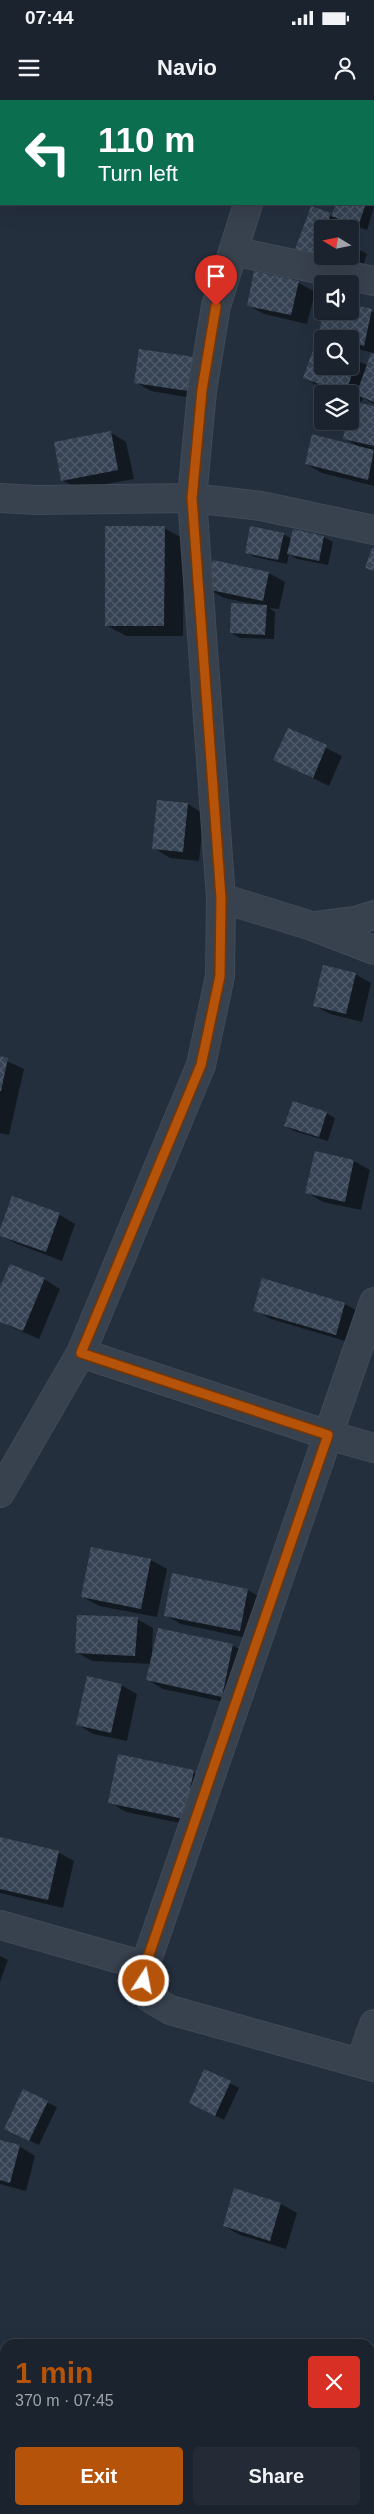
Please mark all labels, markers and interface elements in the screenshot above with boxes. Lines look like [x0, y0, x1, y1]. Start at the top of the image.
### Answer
text: 07:44 [25, 7, 74, 28]
icon: menu [15, 54, 43, 82]
icon: person [331, 54, 359, 82]
text: Navio [157, 55, 217, 80]
icon: left [15, 120, 80, 185]
text: 110 m [98, 120, 195, 159]
text: Turn left [98, 161, 178, 186]
north arrow [314, 220, 359, 265]
map controls [314, 220, 359, 430]
pin [195, 255, 237, 306]
icon: arrive [202, 262, 230, 290]
button: sound [314, 275, 359, 320]
button: search [314, 330, 359, 375]
button: layers [314, 385, 359, 430]
position arrow [117, 1954, 169, 2006]
text: 1 min [15, 2356, 93, 2389]
button: close [308, 2356, 360, 2408]
text: 370 m · 07:45 [15, 2392, 114, 2409]
button: Exit [15, 2447, 183, 2505]
button: Share [193, 2447, 360, 2505]

